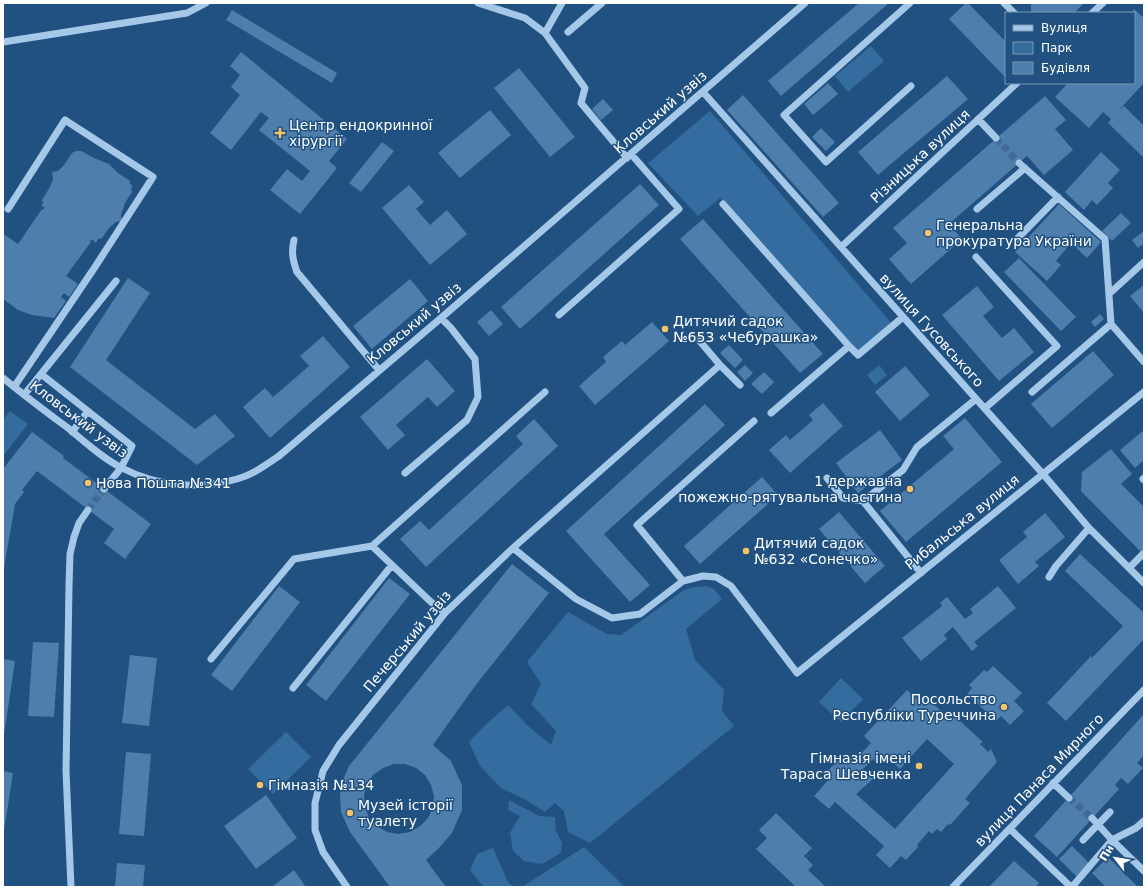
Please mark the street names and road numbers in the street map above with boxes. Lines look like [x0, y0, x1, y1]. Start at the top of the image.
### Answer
street label: Кловський узвіз [610, 67, 710, 157]
street label: Різницька вулиця [867, 106, 973, 206]
street label: вулиця Гусовського [877, 270, 987, 390]
street label: Кловський узвіз [364, 279, 464, 367]
street label: Кловський узвіз [27, 377, 131, 461]
street label: Рибальська вулиця [902, 471, 1022, 573]
street label: Печерський узвіз [360, 587, 454, 695]
street label: вулиця Панаса Мирного [971, 710, 1107, 850]

